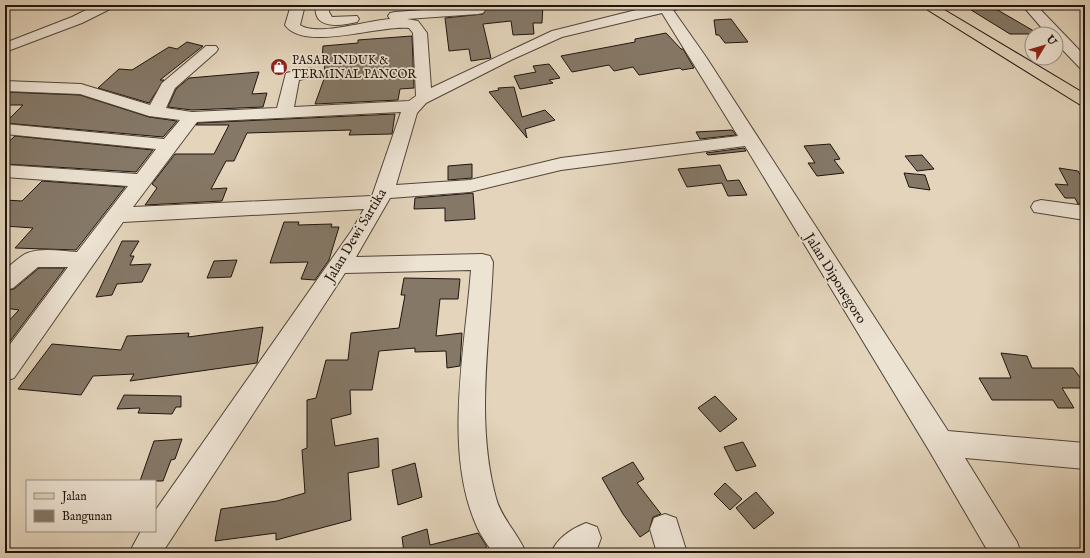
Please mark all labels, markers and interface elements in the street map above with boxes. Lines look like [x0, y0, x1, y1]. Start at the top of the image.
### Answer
north arrow [1024, 26, 1064, 66]
text: U [1042, 32, 1060, 49]
place label: PASAR INDUK & TERMINAL PANCOR [292, 53, 417, 82]
shop icon: PASAR INDUK & TERMINAL PANCOR [269, 57, 289, 77]
street label: Jalan Dewi Sartika [320, 185, 391, 287]
street label: Jalan Diponegoro [799, 228, 870, 328]
legend [26, 480, 156, 532]
text: Jalan [60, 489, 87, 505]
text: Bangunan [62, 509, 113, 524]

